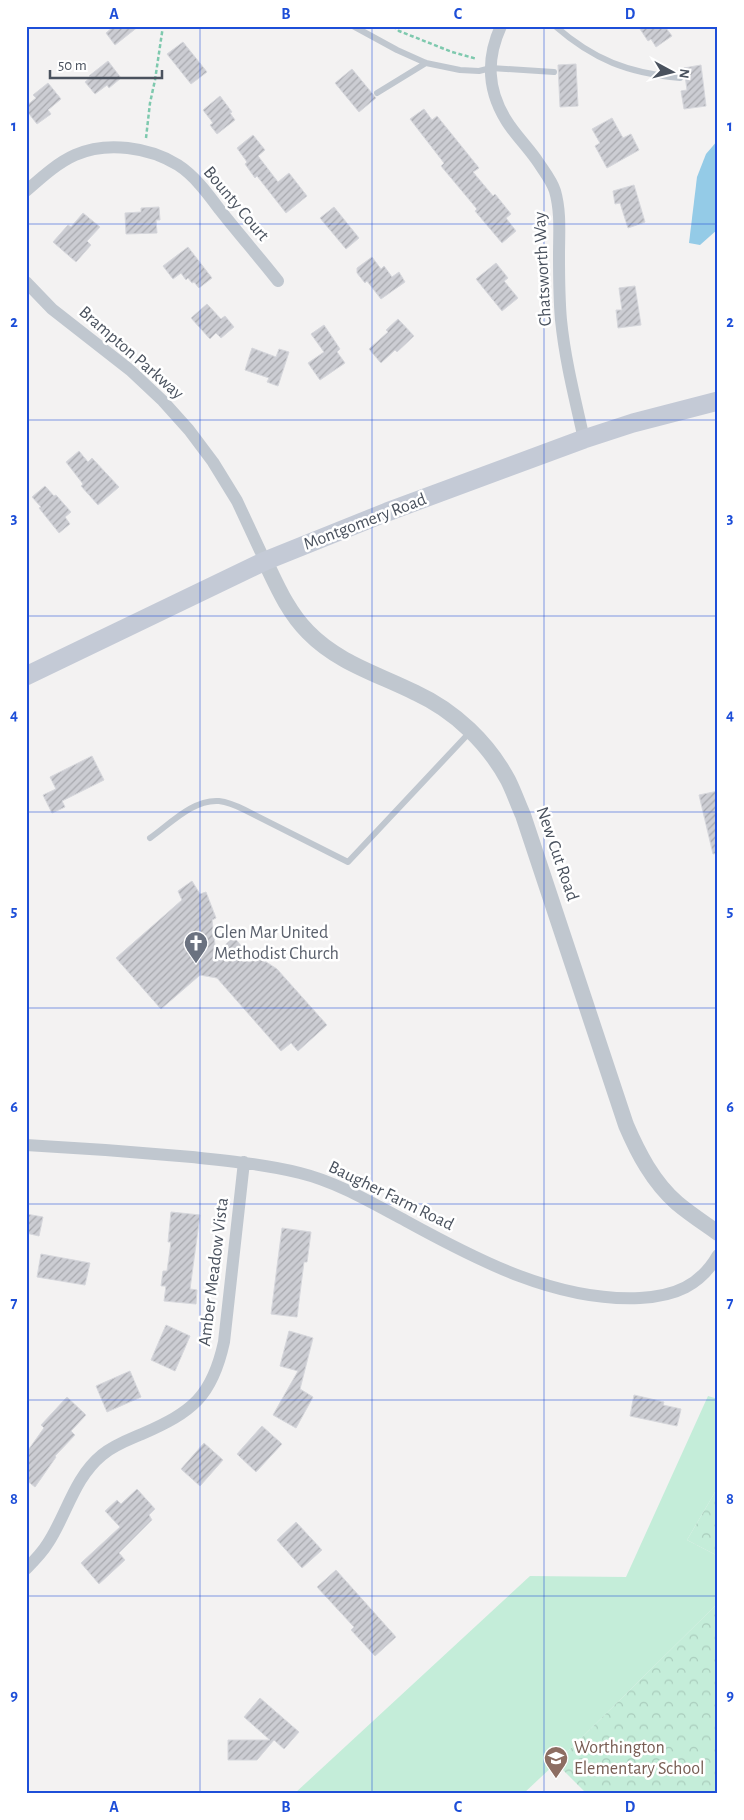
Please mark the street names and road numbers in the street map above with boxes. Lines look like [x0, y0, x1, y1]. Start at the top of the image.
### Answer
street label: Bounty Court [200, 163, 272, 245]
street label: Chatsworth Way [531, 211, 555, 327]
street label: Brampton Parkway [75, 303, 187, 403]
street label: Montgomery Road [301, 490, 429, 554]
street label: New Cut Road [533, 805, 581, 903]
street label: Baugher Farm Road [326, 1158, 456, 1234]
street label: Amber Meadow Vista [196, 1197, 232, 1347]

